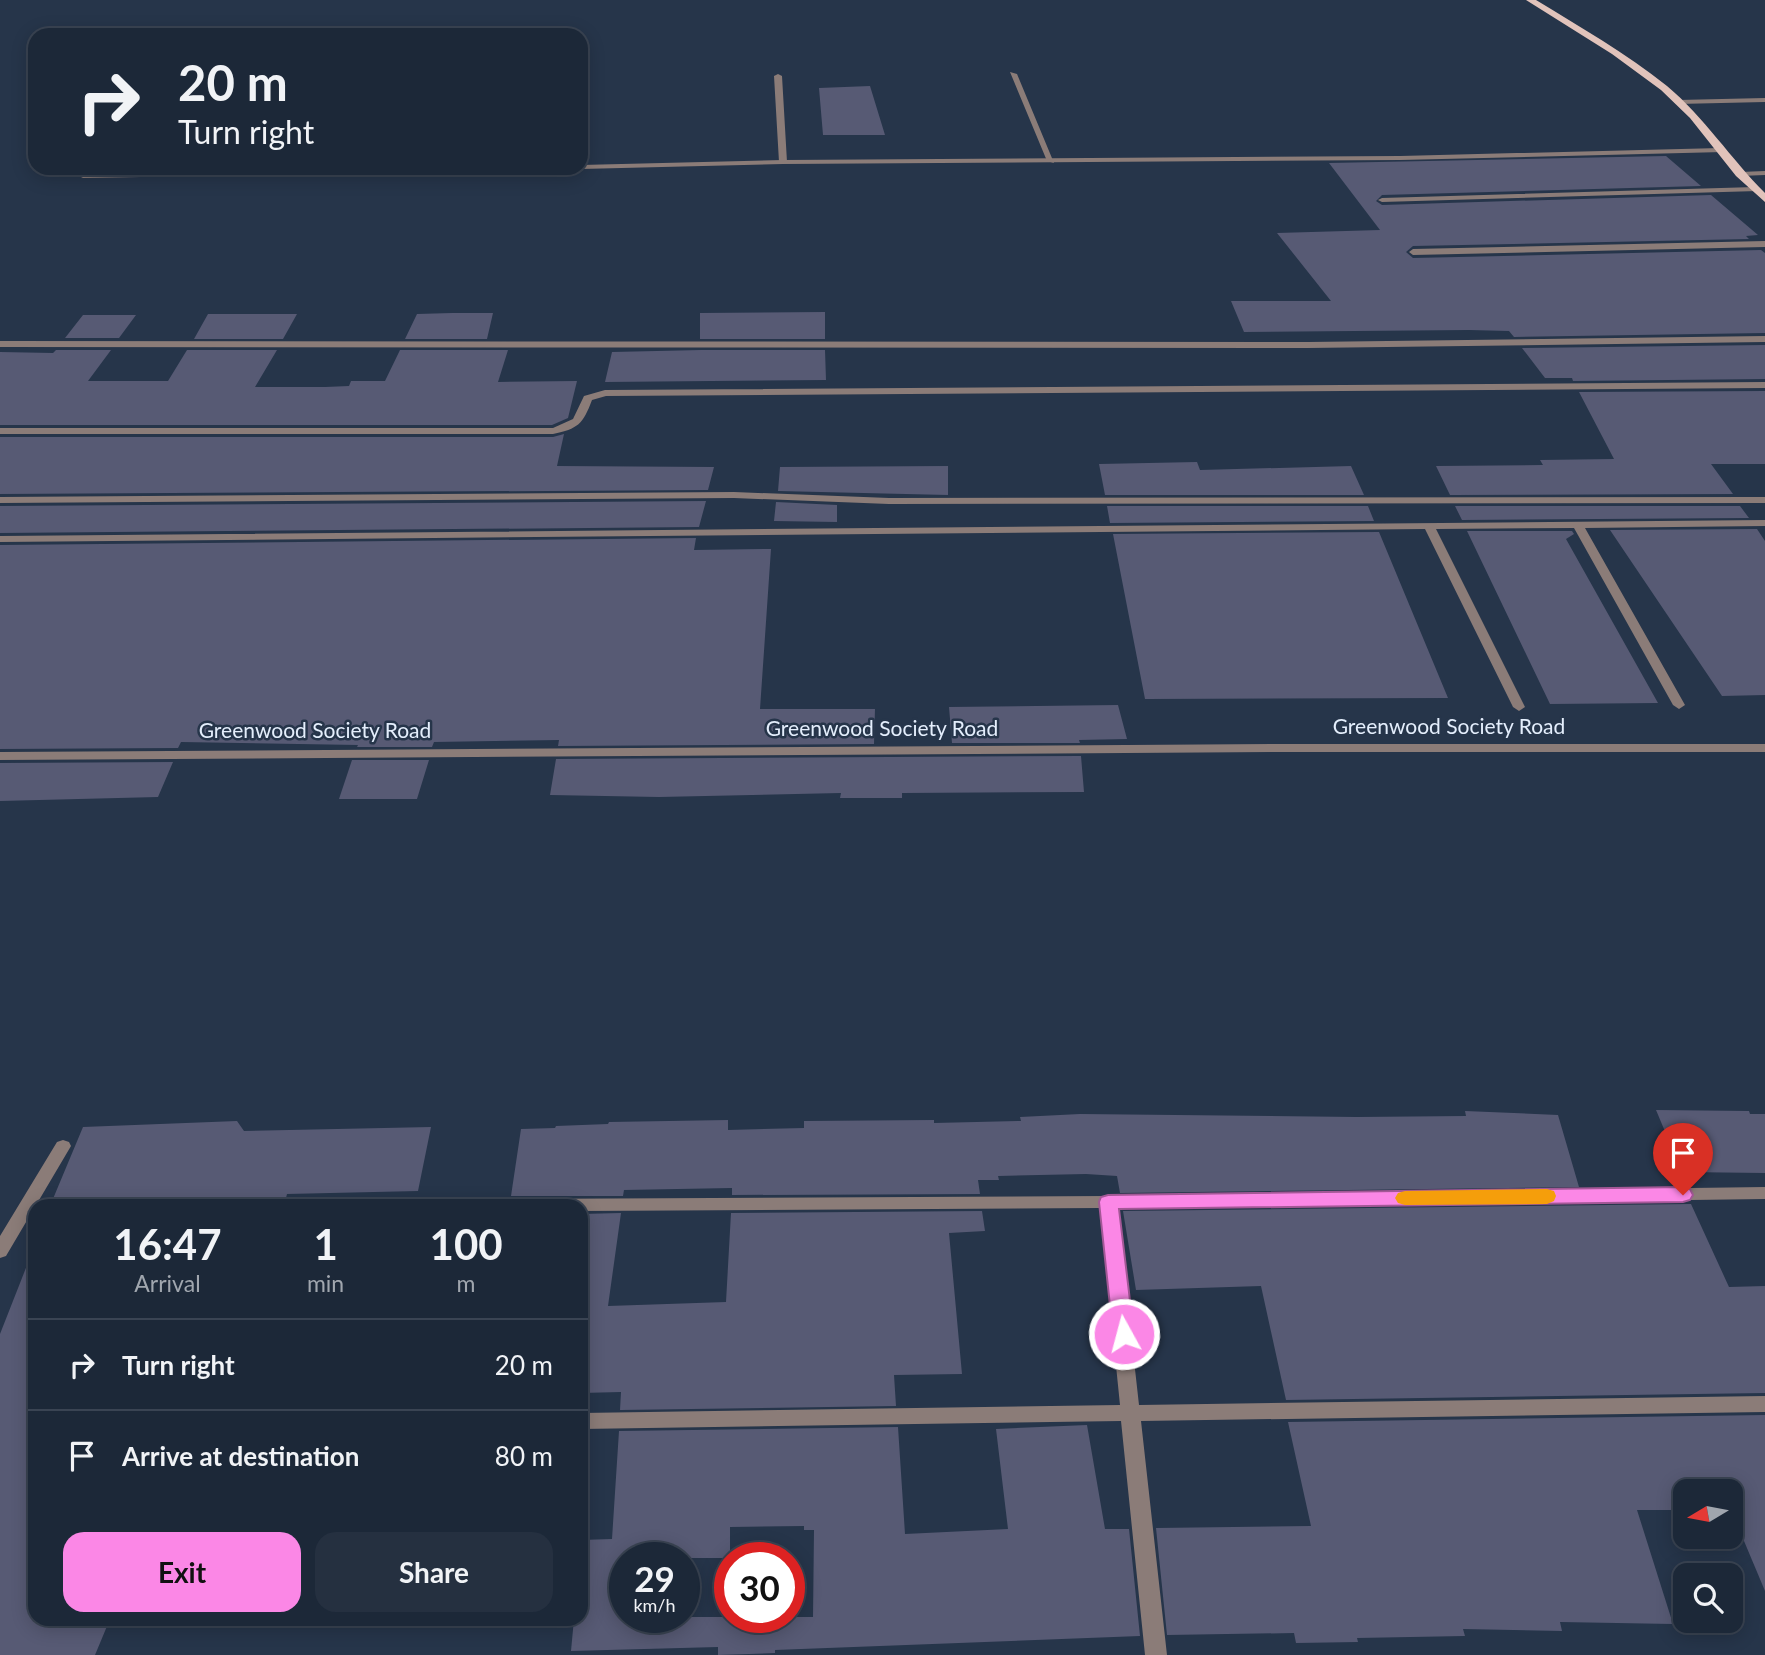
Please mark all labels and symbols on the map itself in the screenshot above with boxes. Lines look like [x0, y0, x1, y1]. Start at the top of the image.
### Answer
street label: Greenwood Society Road [1333, 713, 1565, 738]
street label: Greenwood Society Road [766, 715, 998, 740]
street label: Greenwood Society Road [199, 717, 431, 742]
pin [1653, 1123, 1713, 1195]
position arrow [1087, 1297, 1161, 1371]
north arrow [1673, 1479, 1743, 1549]
speed limit sign: 30 [714, 1542, 805, 1633]

